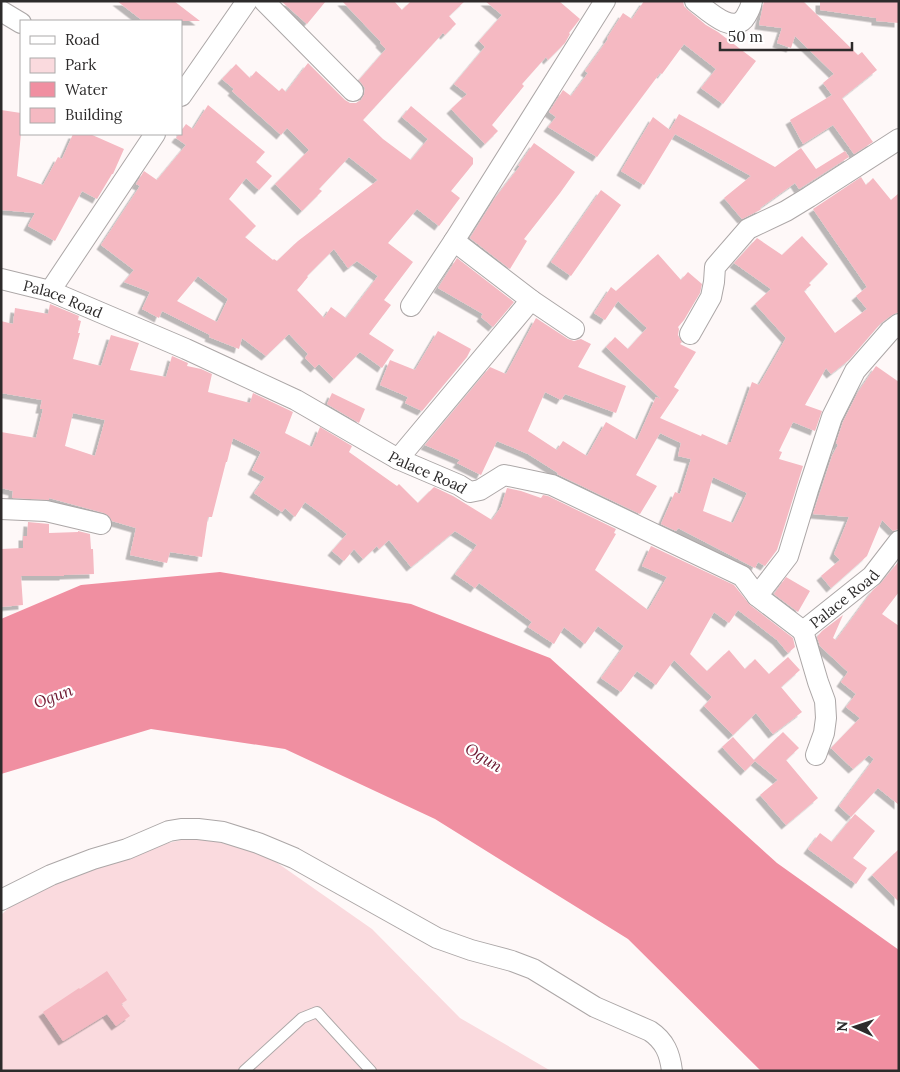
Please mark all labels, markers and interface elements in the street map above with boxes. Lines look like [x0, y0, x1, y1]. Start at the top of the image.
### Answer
legend [20, 20, 182, 135]
scale bar [720, 20, 852, 52]
text: 50 m [728, 27, 763, 46]
text: Road [65, 30, 100, 49]
text: Park [65, 55, 96, 74]
text: Water [65, 80, 108, 99]
text: Building [65, 105, 123, 124]
street label: Palace Road [21, 275, 106, 322]
street label: Palace Road [385, 446, 471, 497]
street label: Palace Road [805, 566, 883, 632]
water label: Ogun [31, 680, 75, 712]
water label: Ogun [462, 738, 506, 776]
north arrow [830, 1002, 880, 1052]
text: N [833, 1020, 851, 1032]

